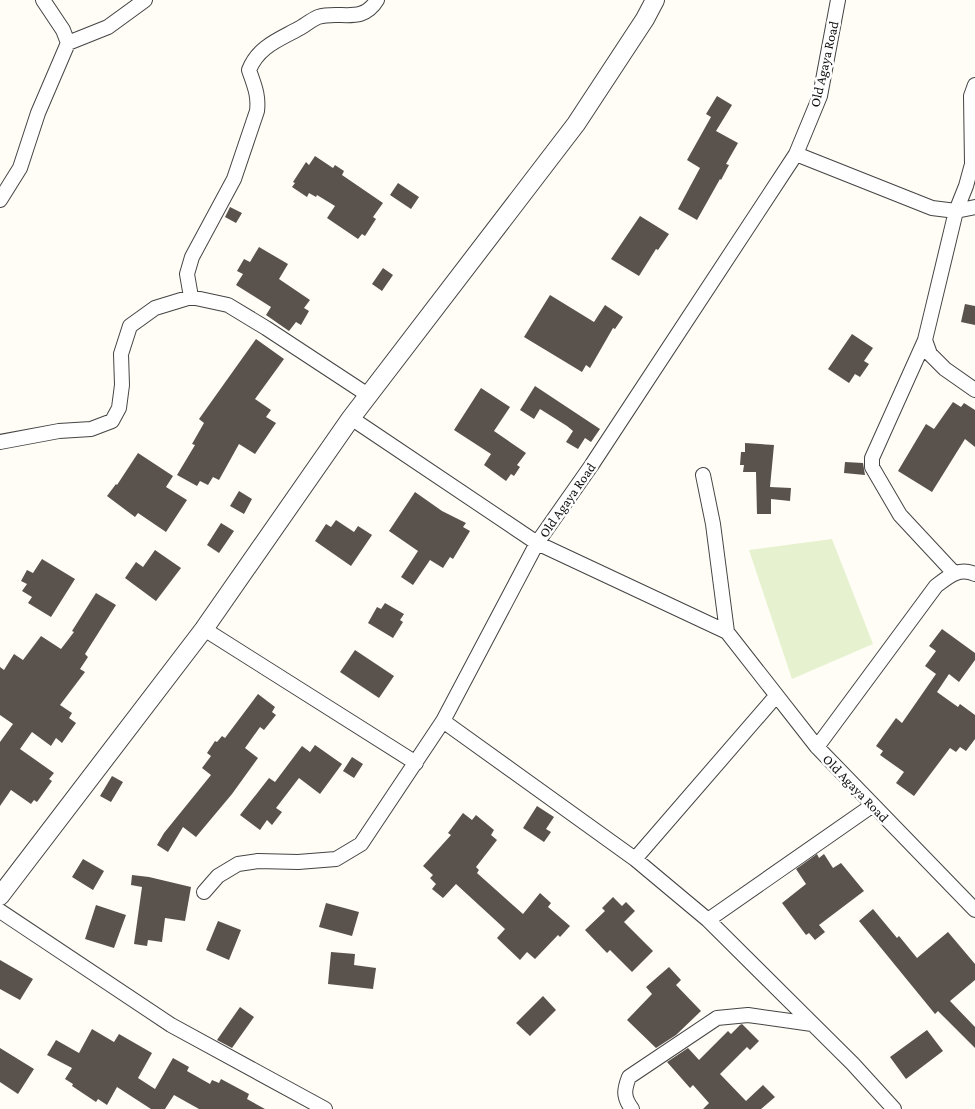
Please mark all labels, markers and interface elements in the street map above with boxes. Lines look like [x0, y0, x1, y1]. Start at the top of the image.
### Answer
street label: Old Agaya Road [806, 19, 842, 109]
street label: Old Agaya Road [535, 459, 599, 541]
street label: Old Agaya Road [820, 751, 893, 826]

